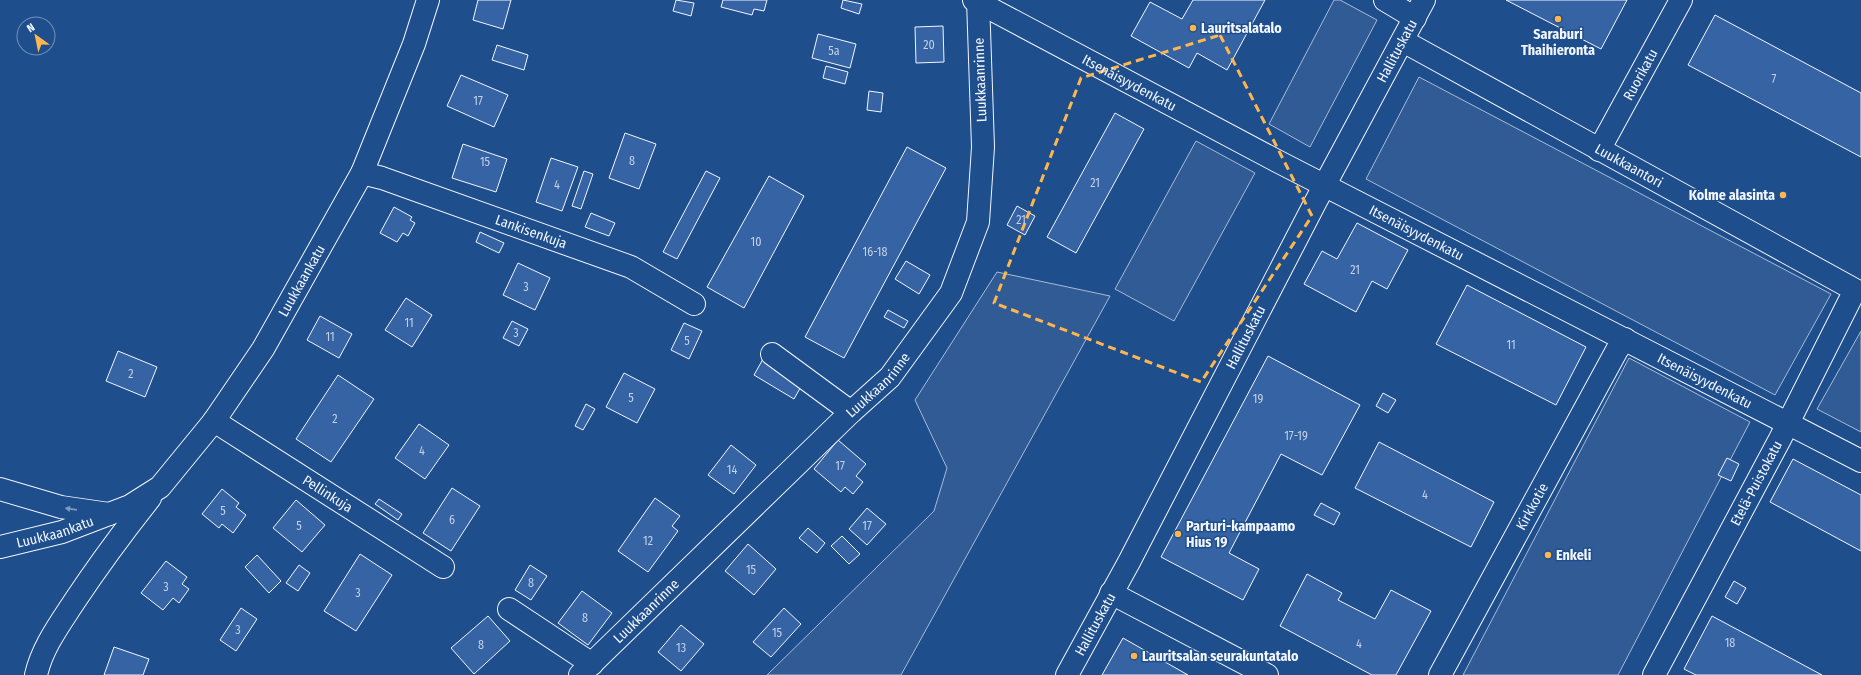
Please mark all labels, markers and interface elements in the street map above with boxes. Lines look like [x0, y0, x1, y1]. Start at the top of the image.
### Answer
marker: Saraburi Thaihieronta [1553, 14, 1563, 24]
north arrow [16, 16, 56, 56]
street label: Hallituskatu [1373, 17, 1421, 85]
place label: Lauritsalatalo [1201, 20, 1282, 37]
text: N [25, 21, 37, 35]
marker: Lauritsalatalo [1188, 23, 1198, 33]
place label: Saraburi Thaihieronta [1521, 26, 1595, 59]
street label: Luukkaanrinne [971, 37, 990, 123]
house number: 20 [923, 38, 935, 52]
house number: 5a [828, 44, 840, 58]
street label: Ruorikatu [1620, 46, 1662, 103]
street label: Itsenäisyydenkatu [1079, 51, 1179, 115]
house number: 7 [1772, 72, 1777, 86]
house number: 17 [473, 94, 483, 108]
street label: Luukkaantori [1592, 140, 1666, 191]
house number: 8 [629, 154, 635, 168]
house number: 15 [480, 155, 491, 169]
house number: 21 [1090, 176, 1100, 190]
house number: 4 [554, 178, 560, 192]
place label: Kolme alasinta [1689, 187, 1775, 204]
marker: Kolme alasinta [1778, 190, 1788, 200]
street label: Itsenäisyydenkatu [1366, 202, 1467, 264]
street label: Lankisenkuja [493, 211, 569, 252]
house number: 21 [1016, 213, 1026, 227]
house number: 10 [751, 235, 761, 249]
street label: Luukkaankatu [275, 242, 329, 320]
house number: 16-18 [863, 245, 887, 259]
house number: 21 [1350, 263, 1360, 277]
house number: 3 [523, 280, 529, 294]
street label: Hallituskatu [1222, 303, 1269, 372]
house number: 11 [404, 316, 414, 330]
house number: 3 [513, 326, 519, 340]
house number: 11 [325, 330, 335, 344]
house number: 5 [684, 334, 690, 348]
house number: 11 [1506, 338, 1516, 352]
street label: Luukkaanrinne [843, 349, 914, 421]
street label: Itsenäisyydenkatu [1654, 350, 1755, 413]
house number: 2 [128, 367, 134, 381]
house number: 5 [628, 391, 634, 405]
house number: 19 [1253, 392, 1263, 406]
house number: 2 [332, 412, 338, 426]
house number: 17-19 [1284, 429, 1308, 443]
street label: Etelä-Puistokatu [1727, 438, 1786, 529]
house number: 4 [419, 444, 425, 458]
house number: 17 [835, 459, 845, 473]
house number: 14 [727, 463, 737, 477]
street label: Pellinkuja [299, 472, 356, 516]
street label: Kirkkotie [1513, 480, 1552, 533]
house number: 4 [1422, 488, 1428, 502]
house number: 5 [220, 504, 226, 518]
one-way arrow [65, 506, 77, 512]
street label: Luukkaankatu [15, 513, 96, 552]
house number: 6 [449, 513, 455, 527]
place label: Parturi-kampaamo Hius 19 [1186, 518, 1296, 551]
house number: 5 [296, 519, 302, 533]
house number: 17 [862, 519, 872, 533]
marker: Parturi-kampaamo Hius 19 [1173, 529, 1183, 539]
house number: 12 [643, 534, 653, 548]
place label: Enkeli [1556, 547, 1592, 564]
marker: Enkeli [1543, 550, 1553, 560]
house number: 15 [746, 563, 757, 577]
house number: 8 [528, 576, 534, 590]
street label: Luukkaanrinne [610, 576, 683, 647]
house number: 3 [163, 580, 169, 594]
house number: 3 [355, 586, 361, 600]
street label: Hallituskatu [1071, 590, 1119, 659]
house number: 8 [582, 611, 588, 625]
house number: 3 [235, 623, 241, 637]
house number: 15 [772, 626, 783, 640]
house number: 18 [1725, 636, 1735, 650]
house number: 4 [1356, 637, 1362, 651]
house number: 8 [478, 638, 484, 652]
house number: 13 [676, 641, 686, 655]
place label: Lauritsalan seurakuntatalo [1142, 648, 1299, 665]
marker: Lauritsalan seurakuntatalo [1129, 651, 1139, 661]

